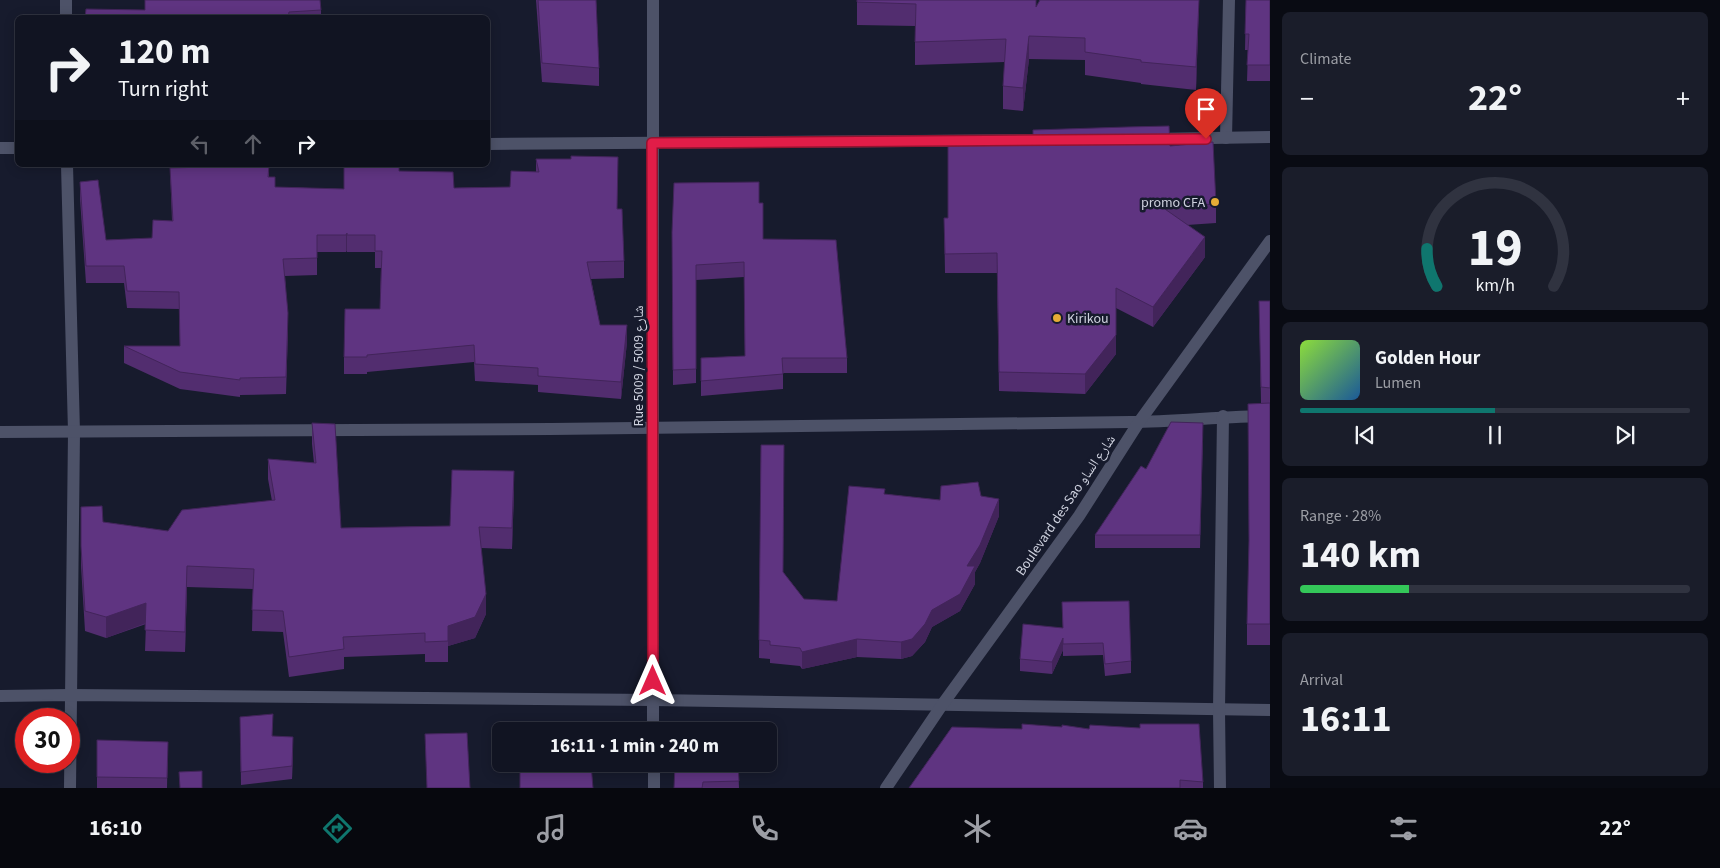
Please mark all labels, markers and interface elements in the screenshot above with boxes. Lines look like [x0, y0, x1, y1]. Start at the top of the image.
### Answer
text: 120 m [118, 27, 210, 77]
icon: right [35, 35, 100, 100]
text: Climate [1300, 48, 1351, 70]
text: 22° [1468, 71, 1522, 125]
text: Turn right [118, 73, 208, 105]
text: − [1300, 79, 1314, 119]
text: + [1676, 79, 1690, 119]
pin [1185, 88, 1227, 139]
icon: arrive [1192, 95, 1220, 123]
icon: left [186, 130, 214, 158]
icon: ahead [239, 130, 267, 158]
icon: right [292, 130, 320, 158]
place label: promo CFA [1141, 193, 1205, 213]
marker: promo CFA [1209, 196, 1221, 208]
text: 19 [1468, 212, 1522, 286]
text: km/h [1475, 273, 1515, 298]
street label: Rue 5009 / شارع 5009 [629, 306, 649, 426]
place label: Kirikou [1067, 309, 1109, 329]
marker: Kirikou [1051, 312, 1063, 324]
text: Golden Hour [1375, 345, 1480, 372]
text: Lumen [1375, 372, 1421, 394]
icon: previous [1351, 421, 1379, 449]
icon: pause [1481, 421, 1509, 449]
icon: next [1611, 421, 1639, 449]
street label: Boulevard des Sao شارع الساو [1011, 431, 1121, 580]
text: Range · 28% [1300, 505, 1381, 527]
text: 140 km [1300, 528, 1421, 582]
position arrow [626, 654, 678, 706]
text: Arrival [1300, 669, 1343, 691]
text: 16:11 [1300, 692, 1392, 746]
speed limit sign: 30 [15, 708, 80, 773]
text: 16:11 · 1 min · 240 m [550, 733, 719, 760]
icon: directions [320, 811, 355, 846]
icon: music [534, 811, 569, 846]
icon: phone [747, 811, 782, 846]
icon: climate [960, 811, 995, 846]
icon: car [1173, 811, 1208, 846]
icon: filters [1386, 811, 1421, 846]
text: 16:10 [89, 812, 142, 844]
text: 22° [1600, 812, 1631, 844]

